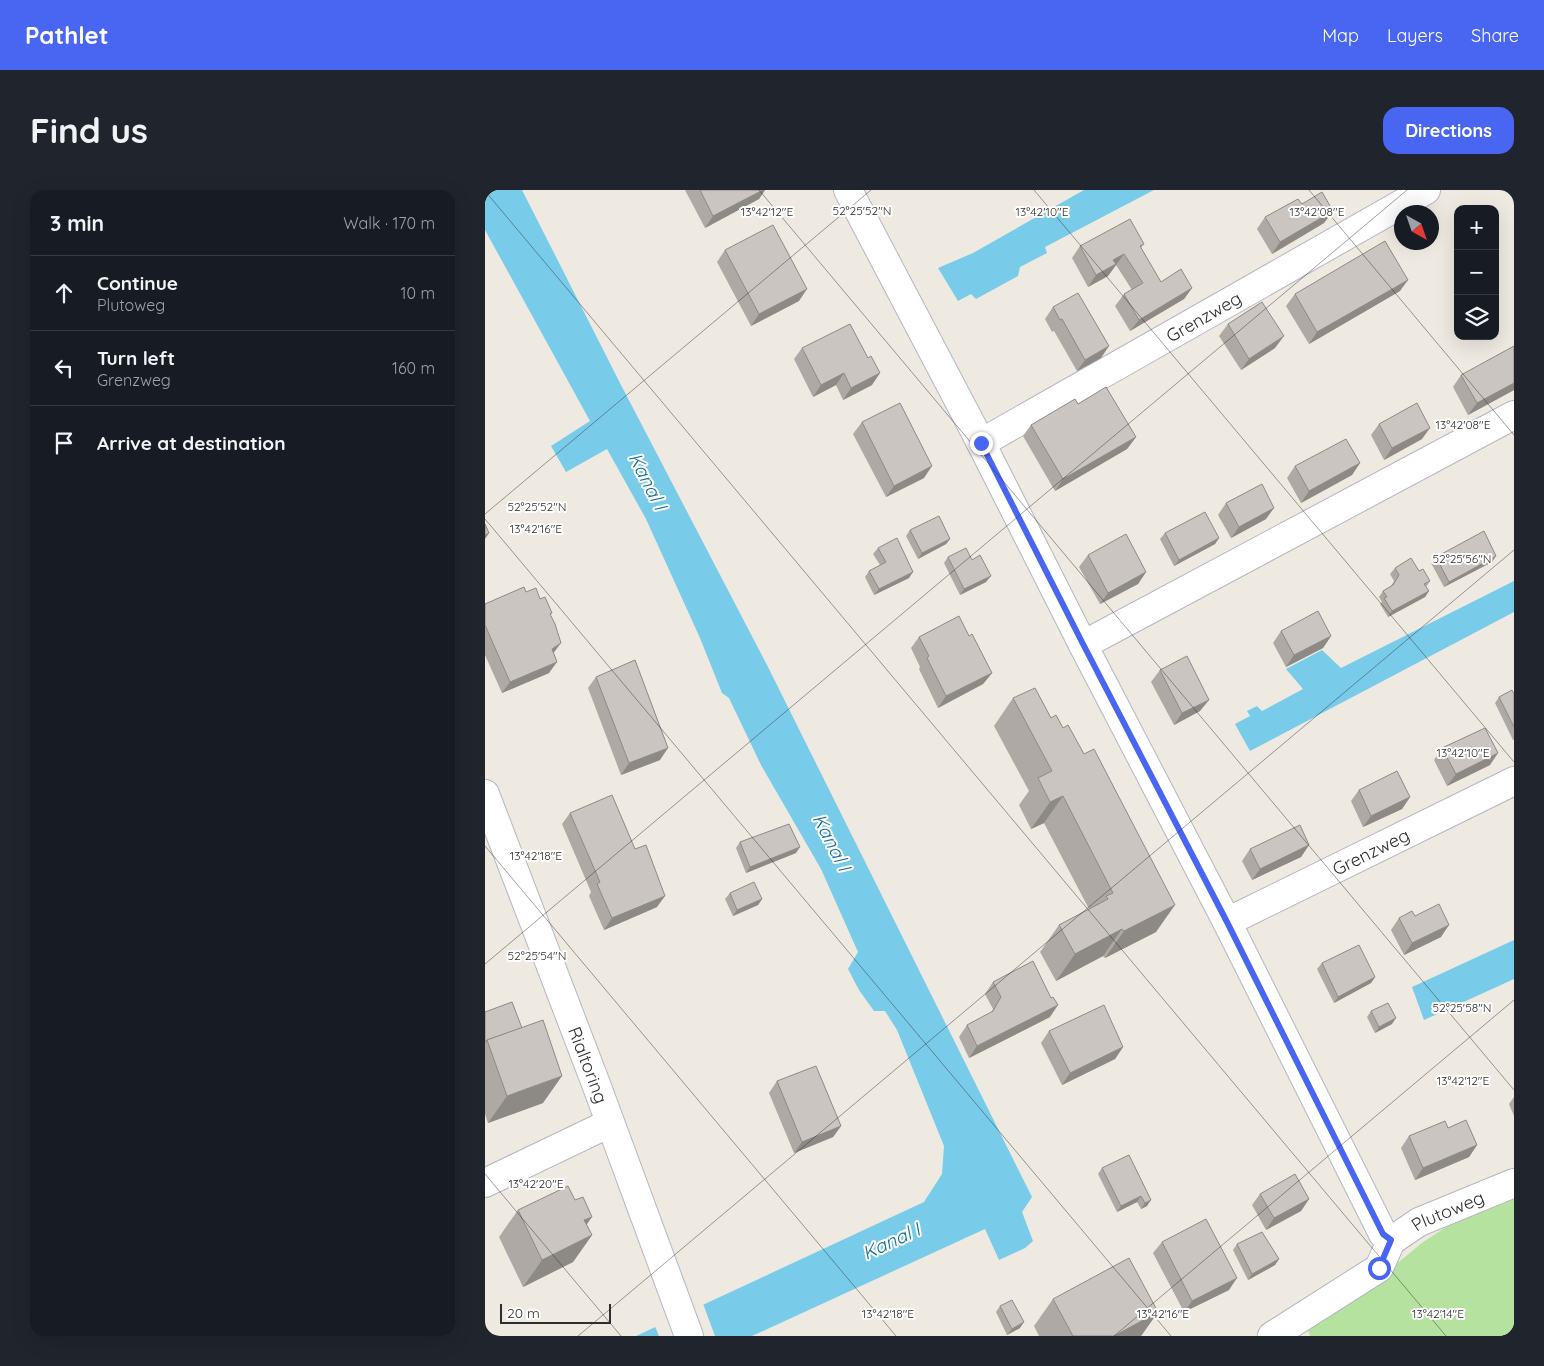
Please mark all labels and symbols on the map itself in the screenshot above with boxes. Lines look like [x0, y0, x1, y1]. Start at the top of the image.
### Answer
text: 52°25'52"N [832, 203, 892, 218]
text: 13°42'12"E [741, 204, 793, 219]
text: 13°42'10"E [1016, 204, 1069, 219]
text: 13°42'08"E [1289, 204, 1345, 219]
north arrow [1394, 205, 1439, 250]
street label: Grenzweg [1162, 286, 1245, 347]
text: 13°42'08"E [1435, 417, 1491, 432]
route end [970, 432, 993, 455]
water label: Kanal I [623, 448, 674, 516]
text: 52°25'52"N [507, 499, 567, 514]
text: 13°42'16"E [510, 521, 562, 536]
text: 52°25'56"N [1432, 551, 1492, 566]
text: 13°42'10"E [1437, 745, 1490, 760]
water label: Kanal I [807, 809, 858, 877]
street label: Grenzweg [1328, 823, 1413, 880]
text: 13°42'18"E [510, 848, 562, 863]
text: 52°25'54"N [508, 948, 566, 963]
text: 52°25'58"N [1432, 1000, 1492, 1015]
street label: Rialtoring [564, 1023, 614, 1106]
text: 13°42'12"E [1437, 1073, 1489, 1088]
text: 13°42'20"E [508, 1176, 564, 1191]
street label: Plutoweg [1406, 1185, 1487, 1236]
water label: Kanal I [858, 1216, 926, 1265]
route start [1368, 1257, 1391, 1280]
scale bar [500, 1301, 611, 1324]
text: 13°42'18"E [862, 1306, 914, 1321]
text: 13°42'16"E [1137, 1306, 1189, 1321]
text: 13°42'14"E [1412, 1306, 1464, 1321]

